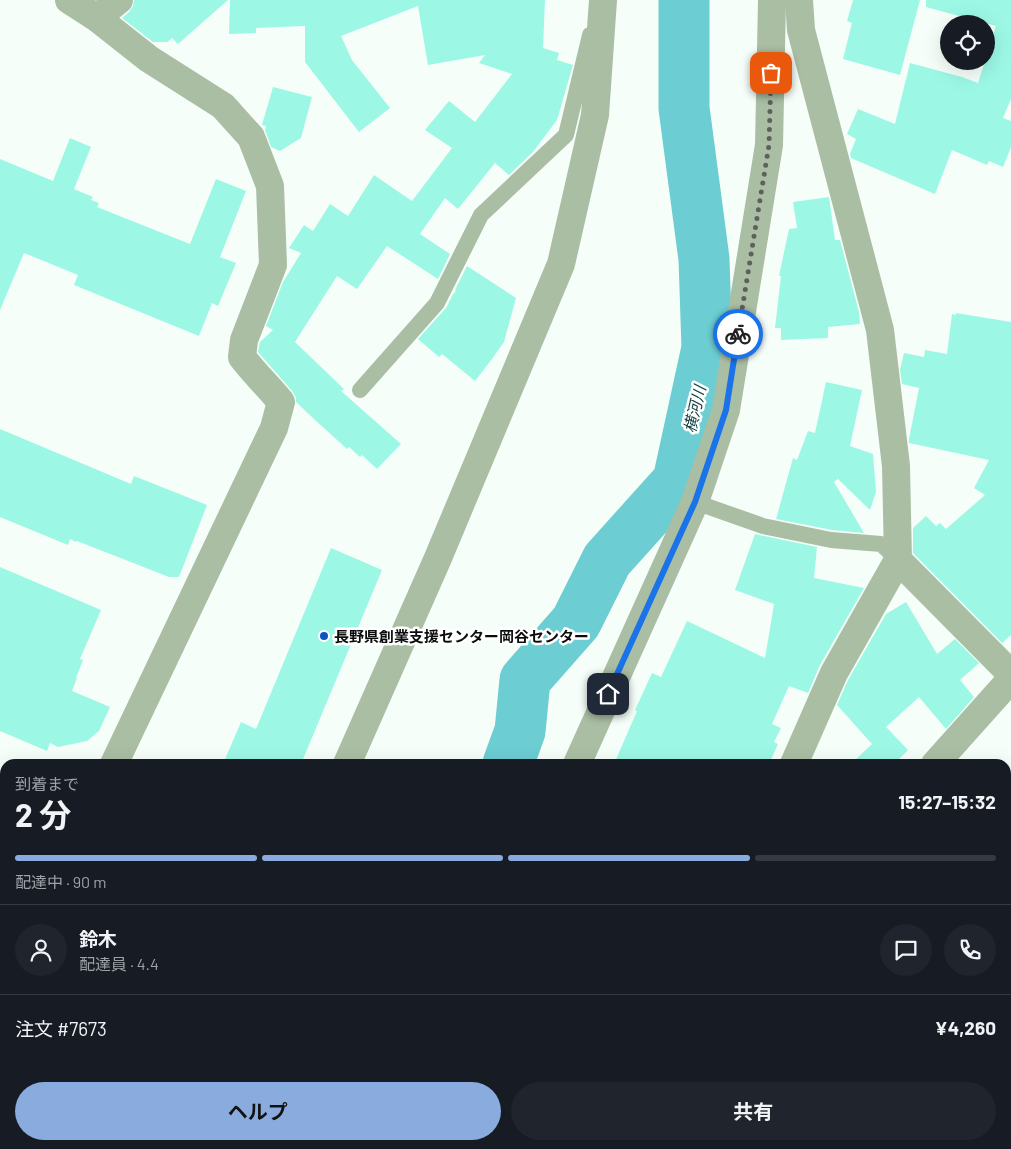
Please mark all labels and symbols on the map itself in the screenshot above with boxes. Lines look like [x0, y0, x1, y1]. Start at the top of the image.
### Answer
pin [750, 52, 792, 94]
courier [713, 309, 763, 359]
water label: 横河川 [679, 382, 709, 435]
place label: 長野県創業支援センター岡谷センター [334, 627, 589, 645]
marker: 長野県創業支援センター岡谷センター [318, 630, 330, 642]
pin [587, 673, 629, 715]

